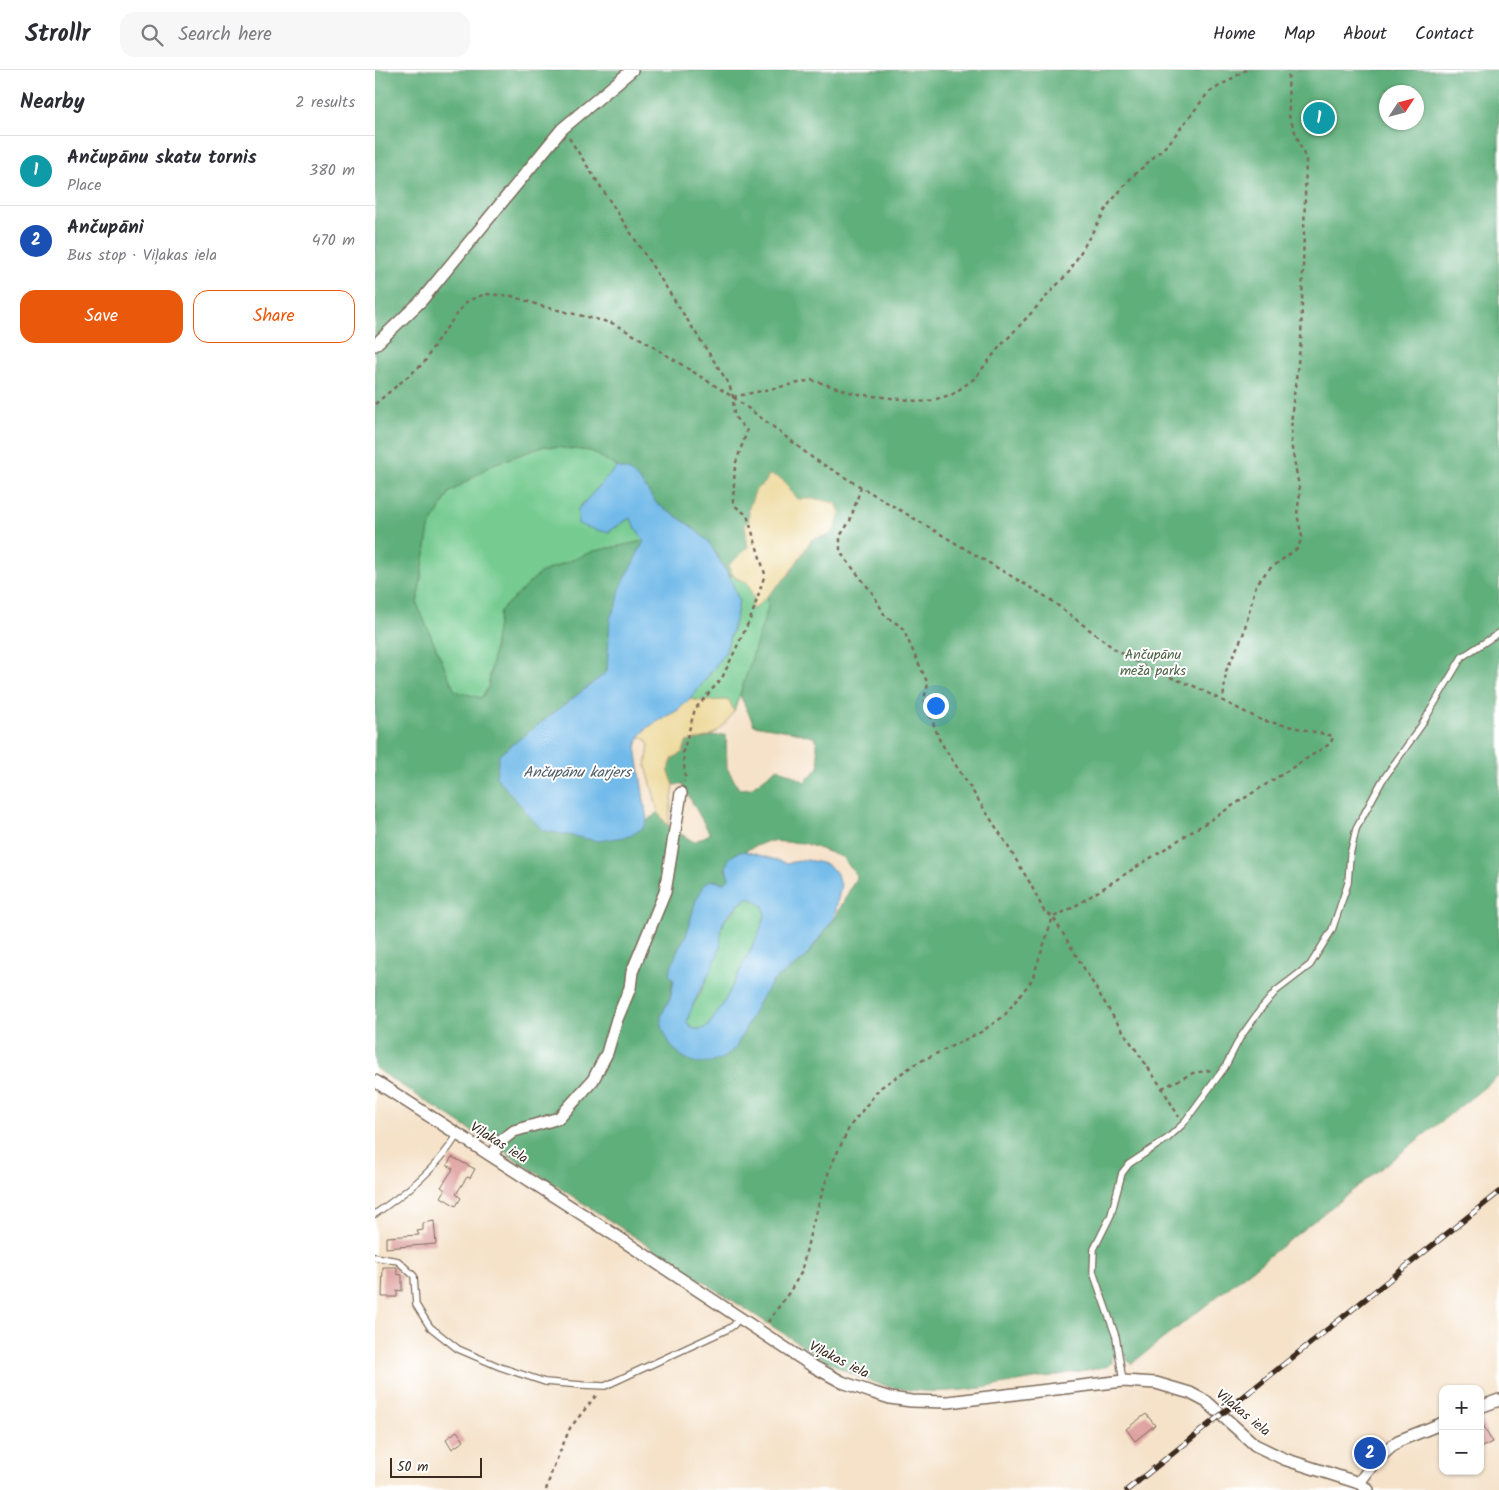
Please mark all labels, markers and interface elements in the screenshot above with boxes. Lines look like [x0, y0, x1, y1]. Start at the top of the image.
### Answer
search box [120, 12, 470, 57]
text: Strollr [25, 15, 90, 54]
text: Search here [178, 20, 272, 50]
text: Home [1213, 20, 1256, 49]
text: Map [1284, 20, 1315, 49]
text: About [1343, 20, 1387, 49]
text: Contact [1415, 20, 1474, 49]
icon: search [138, 21, 166, 49]
north arrow [1379, 85, 1424, 130]
text: Nearby [20, 86, 85, 119]
text: 2 results [295, 90, 355, 115]
pin: 1 [1303, 99, 1335, 137]
text: Ančupānu skatu tornis [67, 143, 257, 173]
text: 1 [34, 158, 38, 183]
text: 380 m [309, 158, 355, 183]
text: Place [67, 173, 101, 198]
text: Ančupāni [67, 213, 144, 243]
text: 2 [31, 228, 41, 253]
text: 470 m [312, 228, 355, 253]
text: Bus stop · Viļakas iela [67, 243, 217, 268]
button: Save [20, 290, 183, 343]
button: Share [193, 290, 355, 343]
park label: Ančupānu meža parks [1120, 644, 1186, 682]
your location [923, 693, 949, 719]
water label: Ančupānu karjers [523, 761, 632, 785]
street label: Viļakas iela [466, 1116, 532, 1170]
street label: Viļakas iela [805, 1335, 873, 1385]
street label: Viļakas iela [1211, 1384, 1275, 1442]
map controls [1439, 1385, 1484, 1475]
button: + [1439, 1385, 1484, 1430]
button: − [1439, 1430, 1484, 1475]
pin: 2 [1354, 1434, 1386, 1472]
scale bar [390, 1455, 483, 1478]
text: 50 m [397, 1456, 428, 1478]

